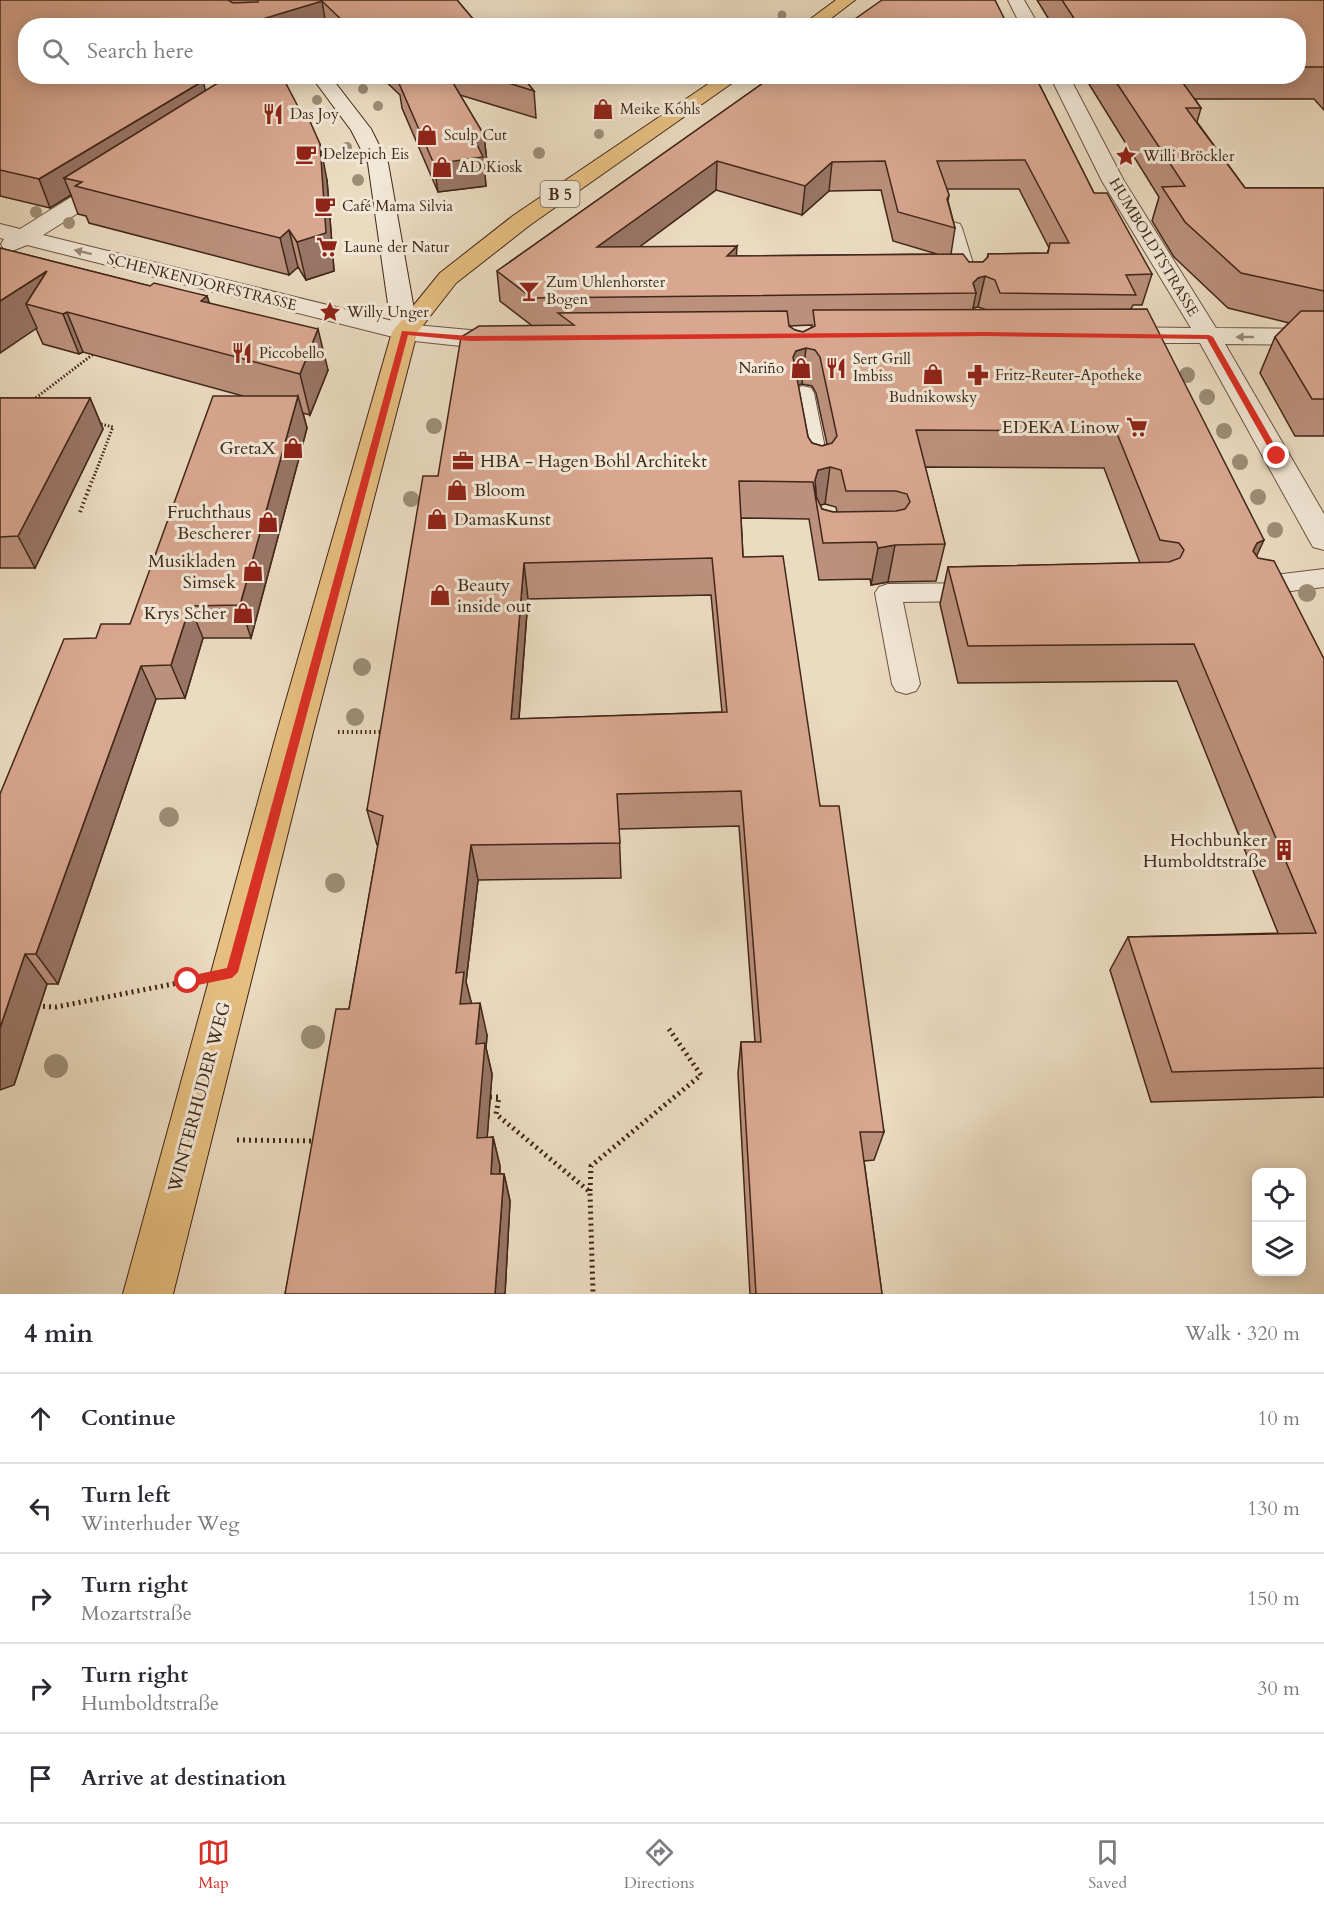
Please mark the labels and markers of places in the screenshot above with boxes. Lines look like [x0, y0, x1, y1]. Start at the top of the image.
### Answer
shop icon: Meike Kohls [591, 97, 615, 121]
place label: Meike Kohls [620, 99, 700, 119]
restaurant icon: Das Joy [261, 102, 285, 126]
place label: Das Joy [290, 104, 339, 124]
shop icon: Sculp Cut [415, 123, 439, 147]
place label: Sculp Cut [444, 125, 507, 145]
cafe icon: Delzepich Eis [294, 142, 318, 166]
place label: Delzepich Eis [323, 144, 409, 164]
place icon: Willi Bröckler [1114, 144, 1138, 168]
place label: Willi Bröckler [1142, 146, 1235, 166]
shop icon: AD Kiosk [430, 155, 454, 179]
place label: AD Kiosk [459, 157, 522, 177]
cafe icon: Café Mama Silvia [313, 194, 337, 218]
place label: Café Mama Silvia [342, 196, 454, 216]
supermarket icon: Laune der Natur [315, 235, 339, 259]
place label: Laune der Natur [344, 237, 450, 257]
place label: Zum Uhlenhorster Bogen [546, 272, 666, 309]
bar icon: Zum Uhlenhorster Bogen [517, 279, 541, 303]
place icon: Willy Unger [318, 300, 342, 324]
place label: Willy Unger [346, 302, 429, 322]
restaurant icon: Piccobello [230, 341, 254, 365]
place label: Piccobello [259, 343, 324, 363]
place label: Sert Grill Imbiss [853, 349, 911, 386]
shop icon: Nariño [789, 356, 813, 380]
restaurant icon: Sert Grill Imbiss [824, 356, 848, 380]
place label: Nariño [738, 358, 784, 378]
shop icon: Budnikowsky [921, 362, 945, 386]
pharmacy icon: Fritz-Reuter-Apotheke [966, 363, 990, 387]
place label: Fritz-Reuter-Apotheke [995, 365, 1142, 385]
place label: Budnikowsky [889, 387, 977, 407]
place label: EDEKA Linow [1002, 415, 1121, 440]
supermarket icon: EDEKA Linow [1125, 415, 1149, 439]
place label: GretaX [219, 436, 277, 461]
shop icon: GretaX [281, 436, 305, 460]
office icon: HBA - Hagen Bohl Architekt [451, 449, 475, 473]
place label: HBA - Hagen Bohl Architekt [480, 449, 707, 474]
shop icon: Bloom [445, 478, 469, 502]
place label: Bloom [474, 478, 526, 503]
place label: Fruchthaus Bescherer [167, 500, 251, 546]
shop icon: DamasKunst [425, 507, 449, 531]
place label: DamasKunst [454, 507, 551, 532]
shop icon: Fruchthaus Bescherer [256, 510, 280, 534]
place label: Musikladen Simsek [148, 549, 237, 595]
shop icon: Musikladen Simsek [241, 559, 265, 583]
place label: Beauty inside out [457, 573, 532, 619]
shop icon: Beauty inside out [428, 583, 452, 607]
place label: Krys Scher [144, 601, 226, 626]
shop icon: Krys Scher [231, 601, 255, 625]
place label: Hochbunker Humboldtstraße [1143, 828, 1267, 874]
building icon: Hochbunker Humboldtstraße [1272, 838, 1296, 862]

